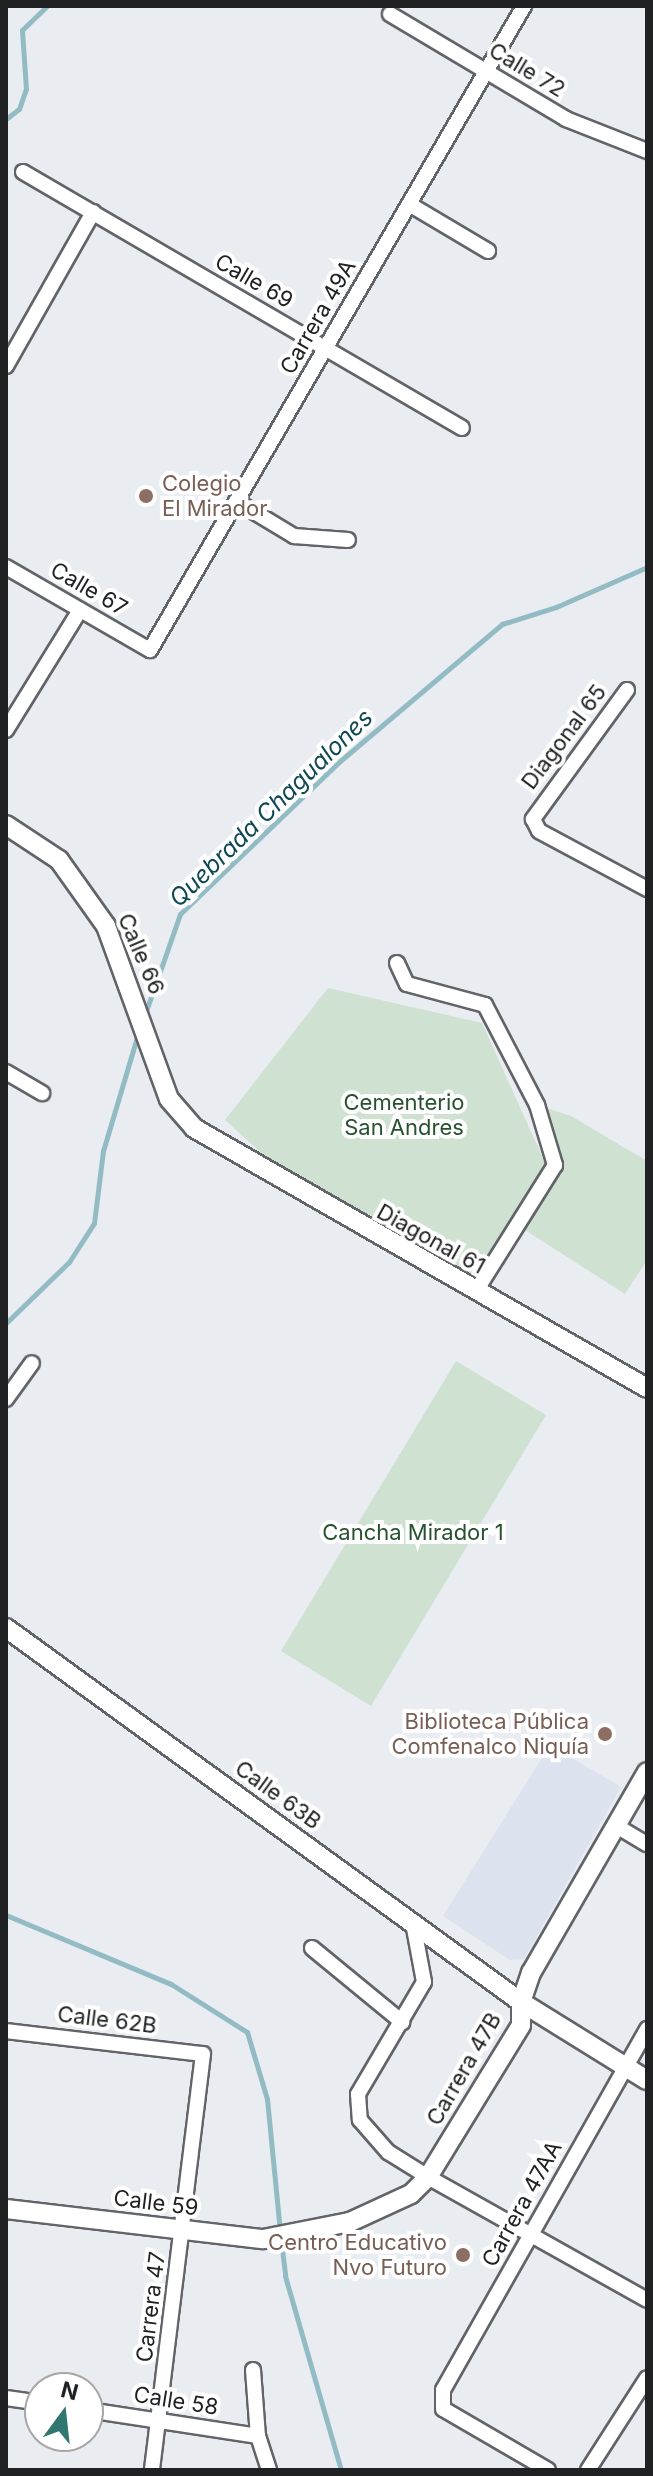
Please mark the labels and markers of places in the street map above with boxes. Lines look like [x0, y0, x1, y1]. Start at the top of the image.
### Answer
place label: Colegio El Mirador [162, 470, 268, 522]
marker: Colegio El Mirador [137, 487, 155, 505]
place label: Biblioteca Pública Comfenalco Niquía [391, 1708, 589, 1760]
marker: Biblioteca Pública Comfenalco Niquía [596, 1725, 614, 1743]
place label: Centro Educativo Nvo Futuro [268, 2229, 447, 2280]
marker: Centro Educativo Nvo Futuro [454, 2246, 472, 2264]

